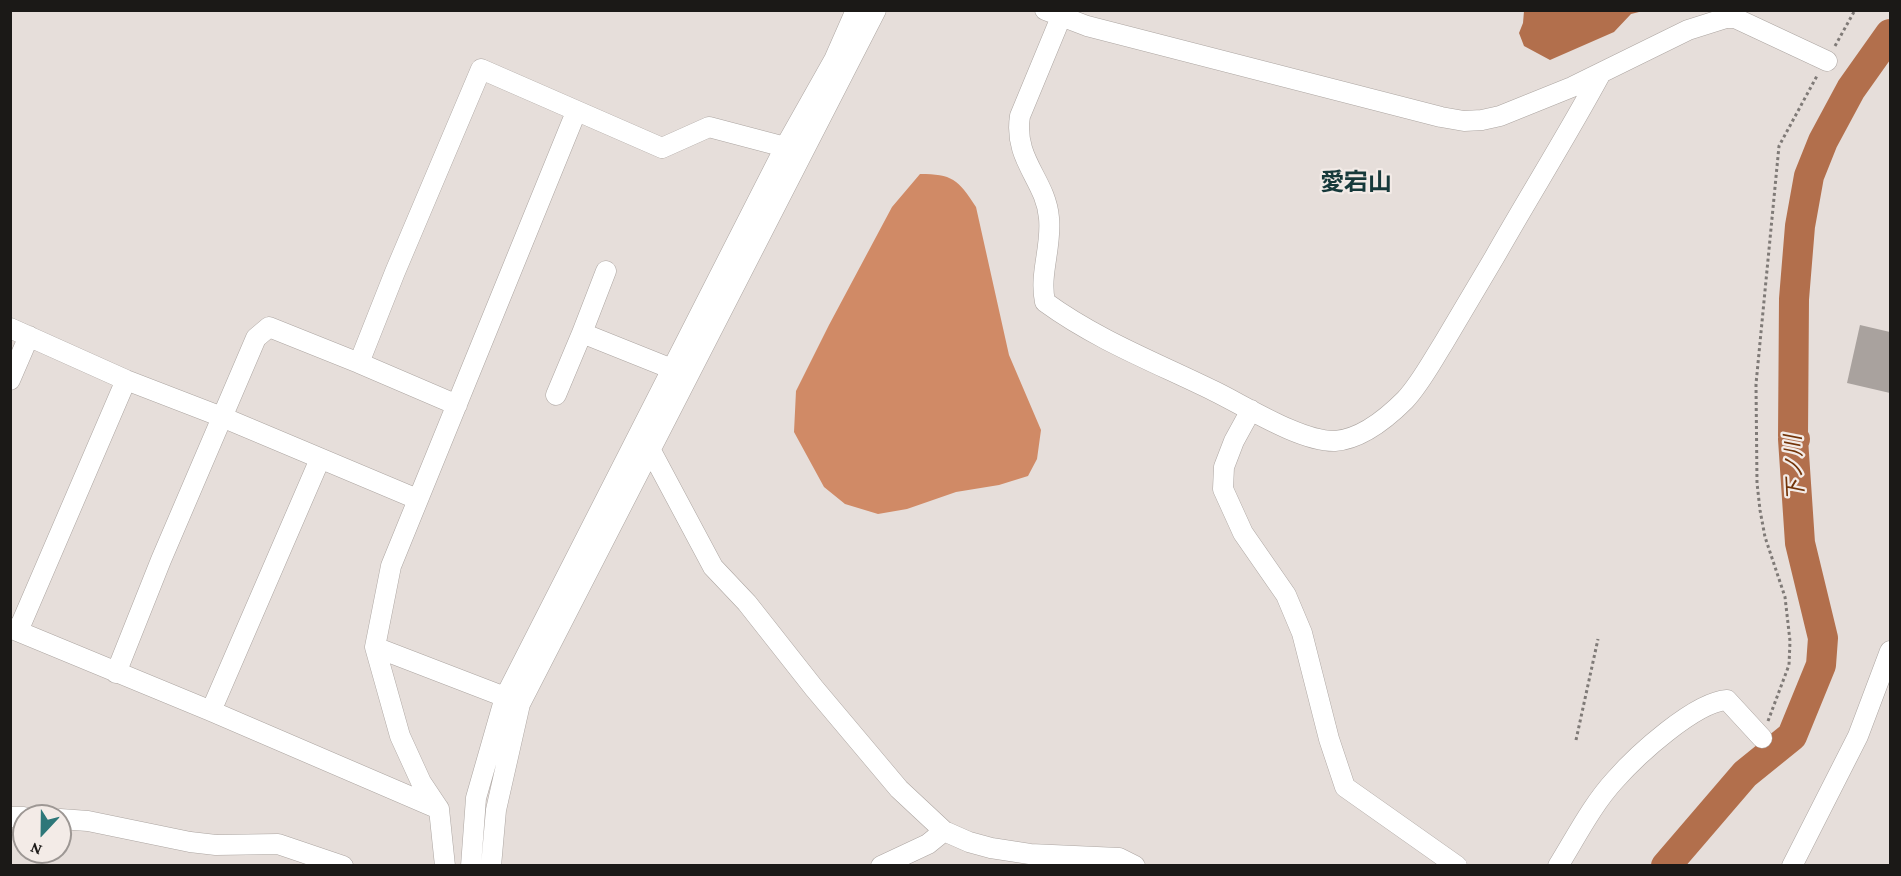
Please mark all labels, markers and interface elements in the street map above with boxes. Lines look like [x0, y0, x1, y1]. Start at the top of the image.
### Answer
district label: 愛宕山 [1320, 169, 1392, 197]
water label: 下ノ川 [1780, 434, 1810, 502]
north arrow [12, 804, 72, 864]
text: N [28, 839, 44, 859]

